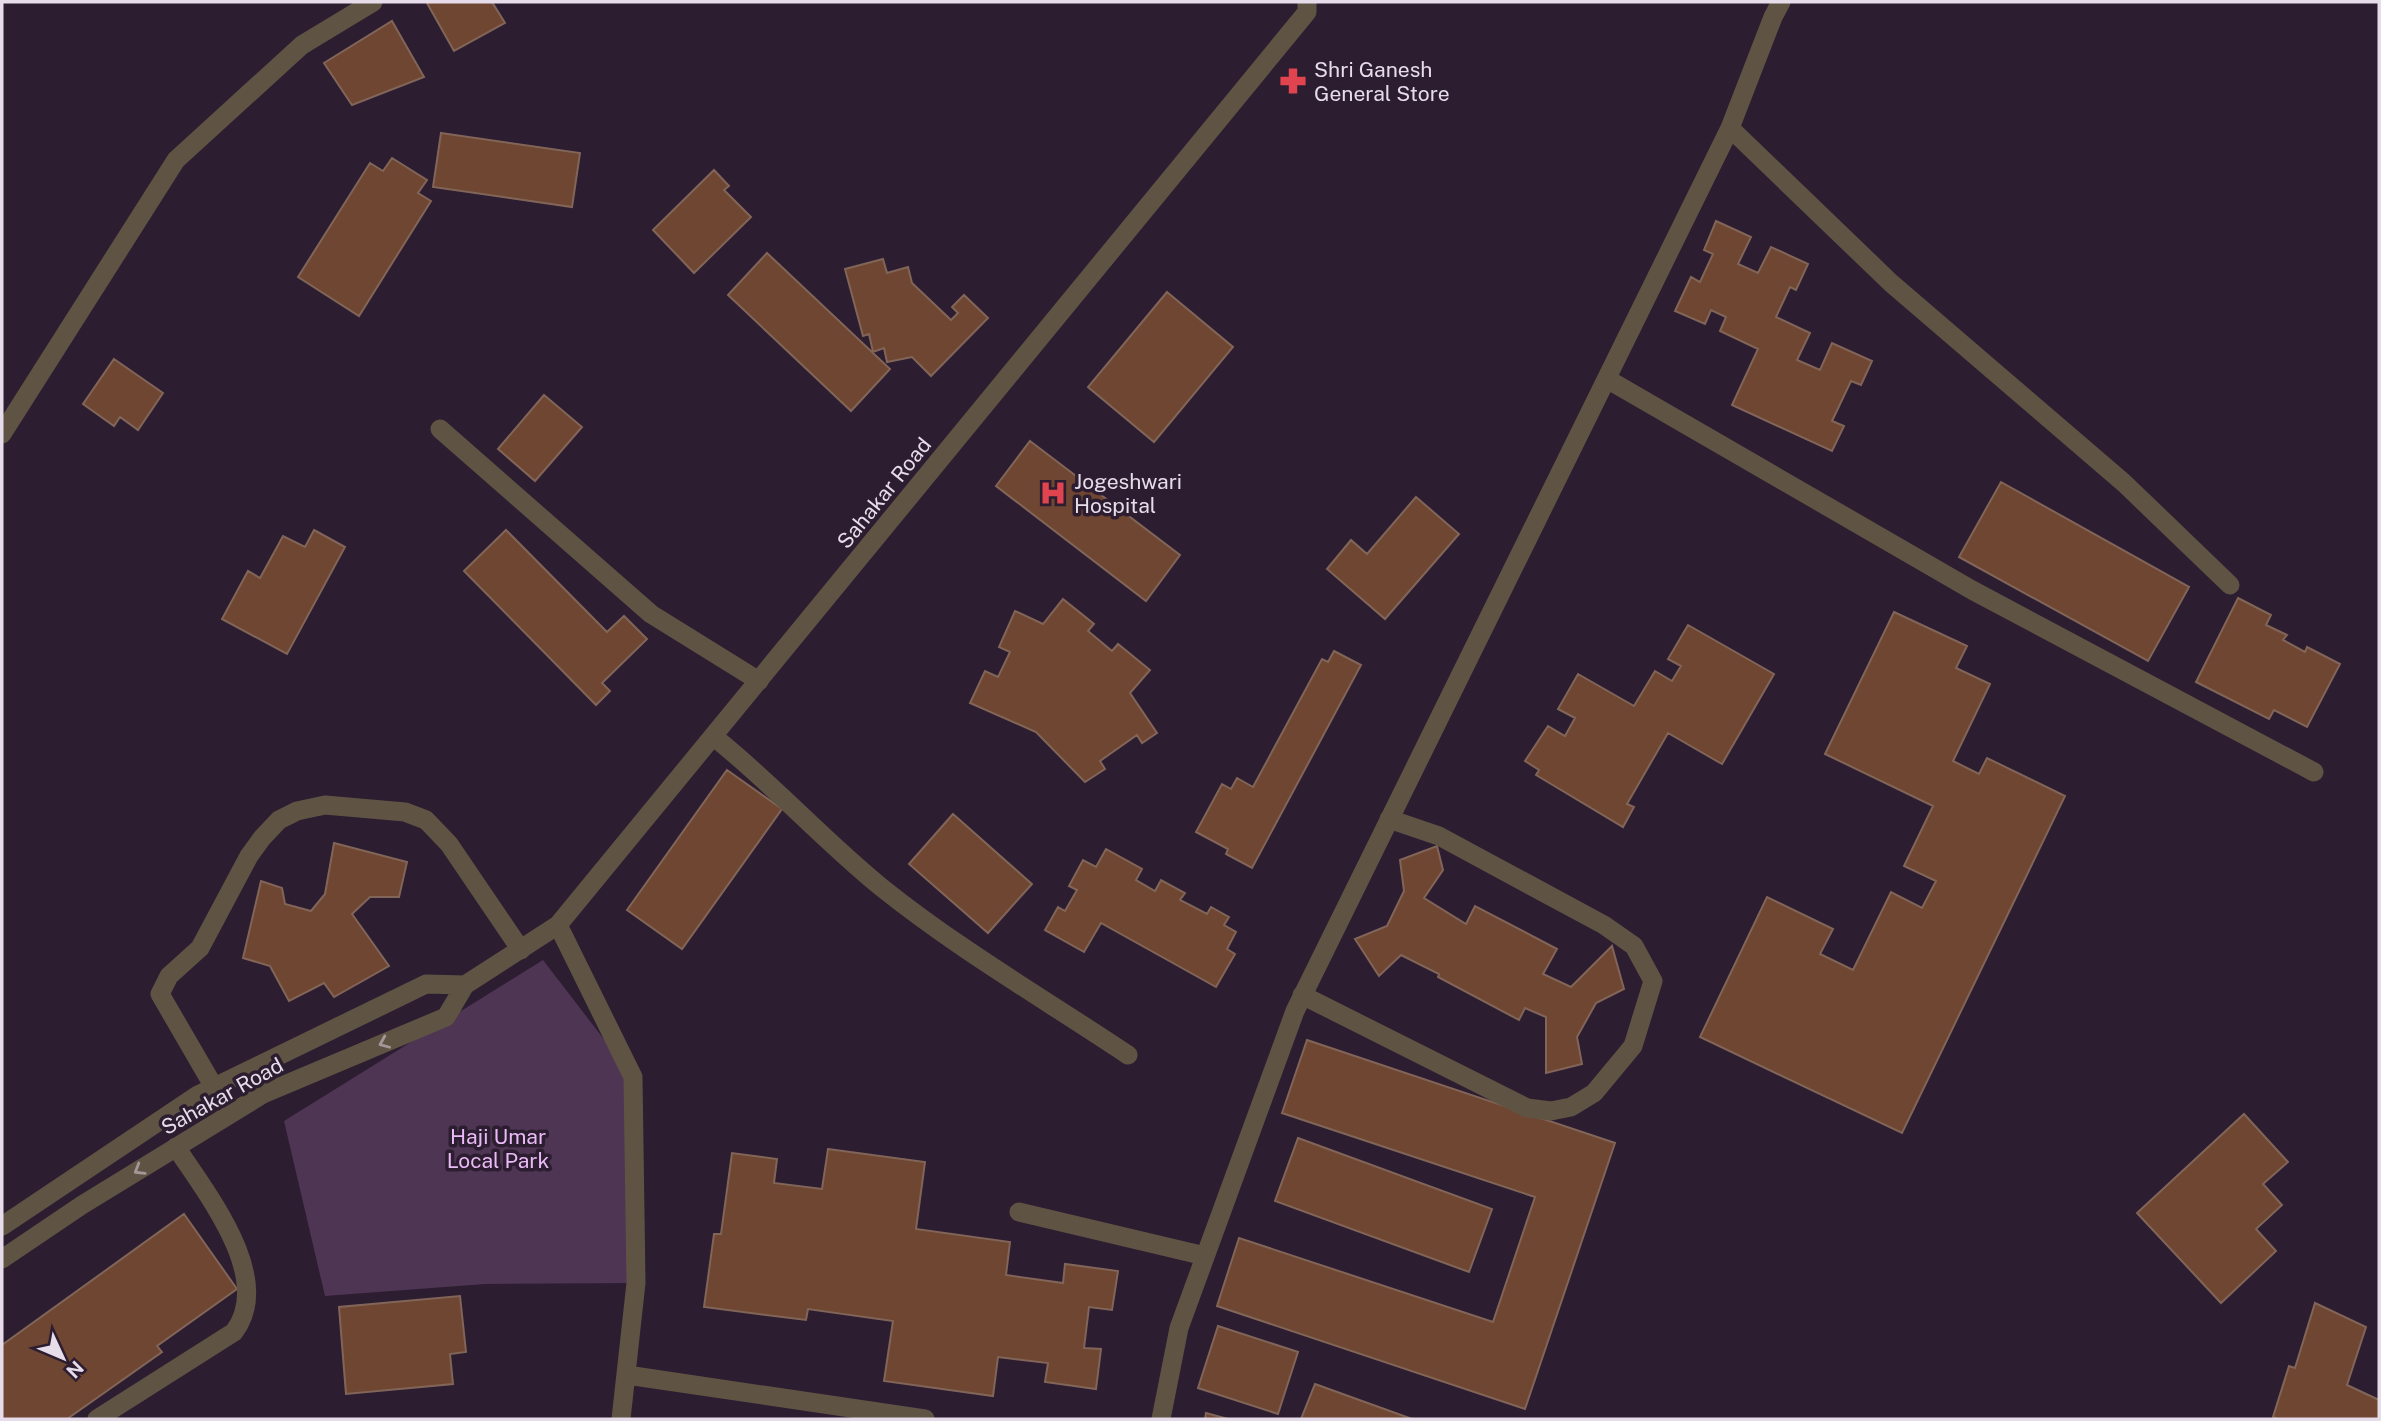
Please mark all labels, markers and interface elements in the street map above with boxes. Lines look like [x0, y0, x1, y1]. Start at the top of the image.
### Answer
place label: Shri Ganesh General Store [1314, 57, 1450, 106]
pharmacy icon: Shri Ganesh General Store [1278, 66, 1308, 96]
street label: Sahakar Road [832, 432, 936, 554]
place label: Jogeshwari Hospital [1074, 469, 1182, 518]
hospital icon: Jogeshwari Hospital [1038, 478, 1068, 508]
one-way arrow [378, 1035, 391, 1049]
street label: Sahakar Road [157, 1052, 287, 1140]
park label: Haji Umar Local Park [447, 1124, 550, 1173]
one-way arrow [133, 1162, 146, 1175]
north arrow [28, 1323, 98, 1393]
text: N [62, 1357, 88, 1383]

